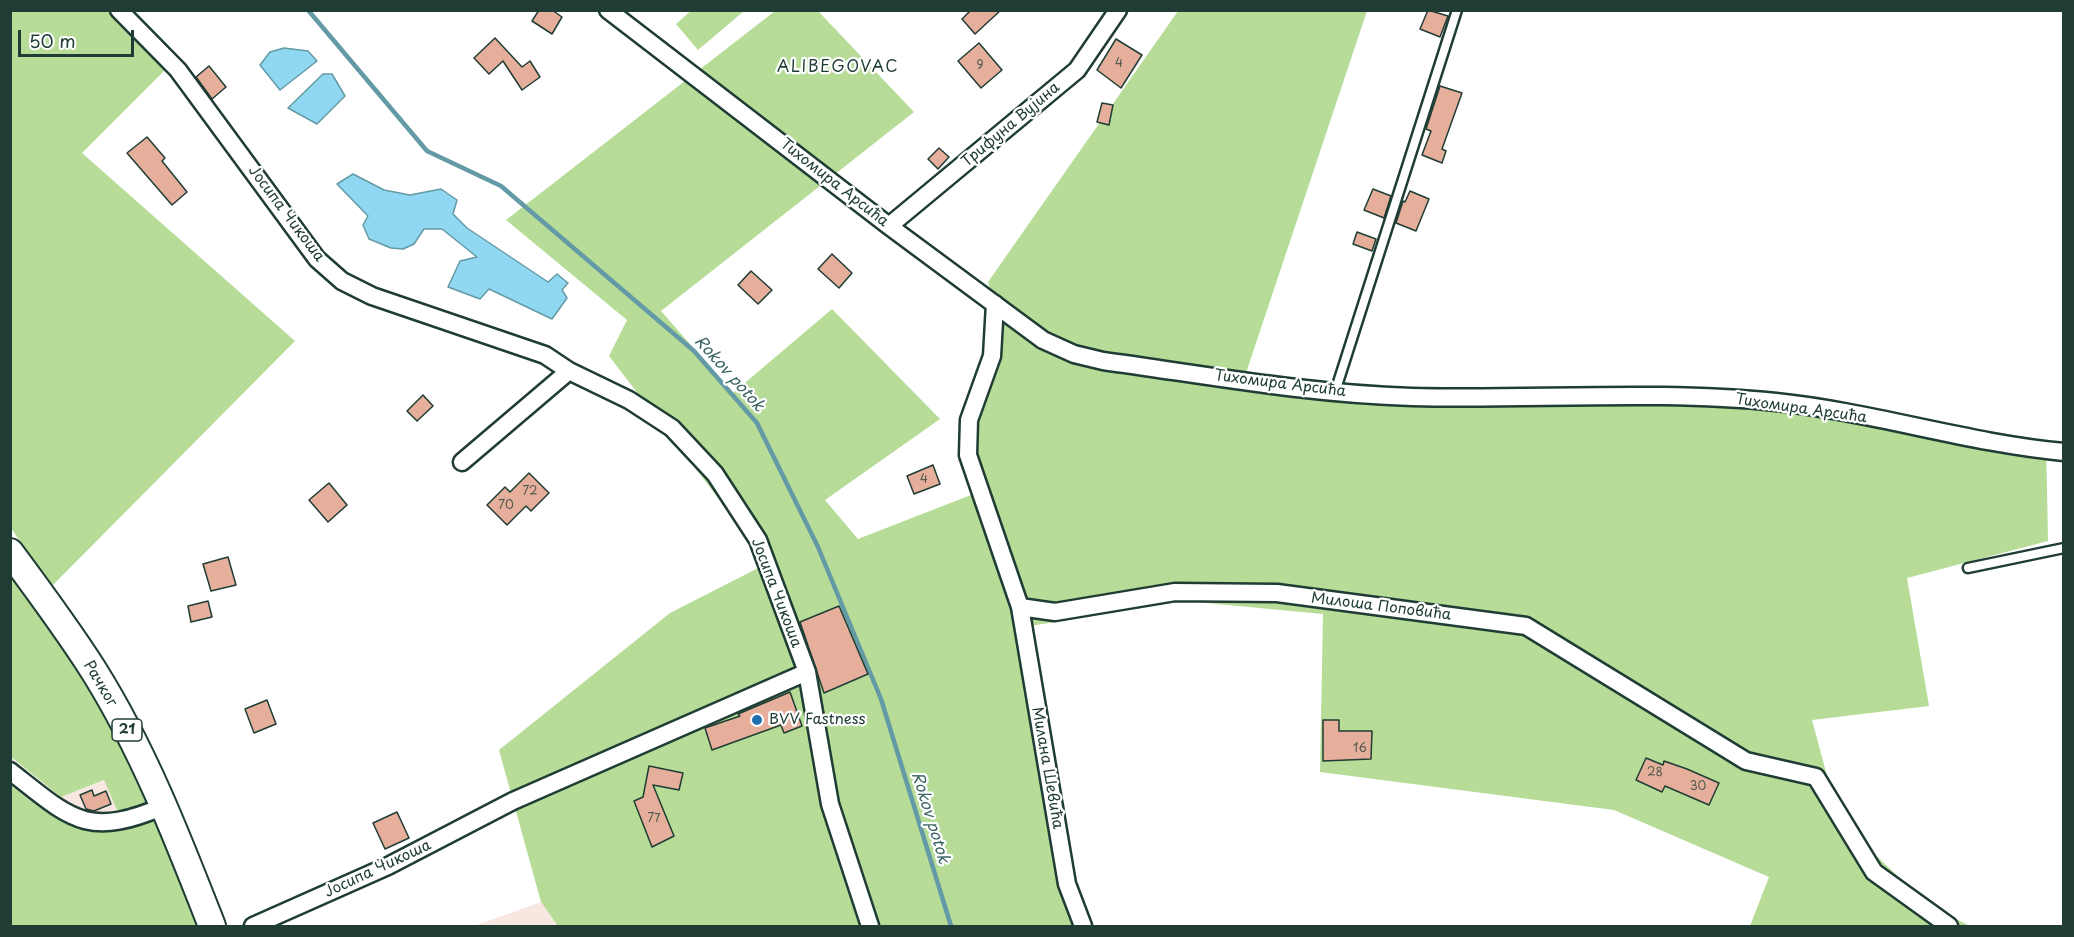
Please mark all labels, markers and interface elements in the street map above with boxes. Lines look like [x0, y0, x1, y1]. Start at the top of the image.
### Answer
scale bar [21, 18, 136, 56]
text: 50 m [29, 27, 76, 54]
house number: 4 [1115, 57, 1123, 71]
district label: ALIBEGOVAC [778, 58, 898, 78]
house number: 9 [976, 59, 984, 73]
street label: Трифуна Вујина [958, 79, 1064, 171]
street label: Тихомира Арсића [776, 135, 892, 231]
street label: Јосипа Чикоша [244, 162, 328, 266]
water label: Rokov potok [690, 332, 768, 416]
street label: Тихомира Арсића [1213, 367, 1347, 401]
street label: Тихомира Арсића [1734, 391, 1868, 427]
house number: 4 [920, 473, 928, 487]
house number: 72 [522, 485, 538, 499]
house number: 70 [498, 499, 514, 513]
street label: Јосипа Чикоша [747, 536, 805, 650]
street label: Милоша Поповића [1310, 589, 1452, 625]
street label: Рачког [79, 658, 121, 710]
street label: Милана Шевића [1027, 706, 1067, 830]
place label: BVV Fastness [769, 711, 866, 729]
marker: BVV Fastness [750, 713, 764, 727]
road number: 21 [112, 719, 142, 741]
house number: 16 [1353, 742, 1367, 756]
house number: 28 [1647, 766, 1663, 780]
water label: Rokov potok [907, 770, 953, 866]
house number: 30 [1690, 780, 1706, 794]
house number: 77 [647, 812, 661, 826]
street label: Јосипа Чикоша [322, 836, 434, 902]

